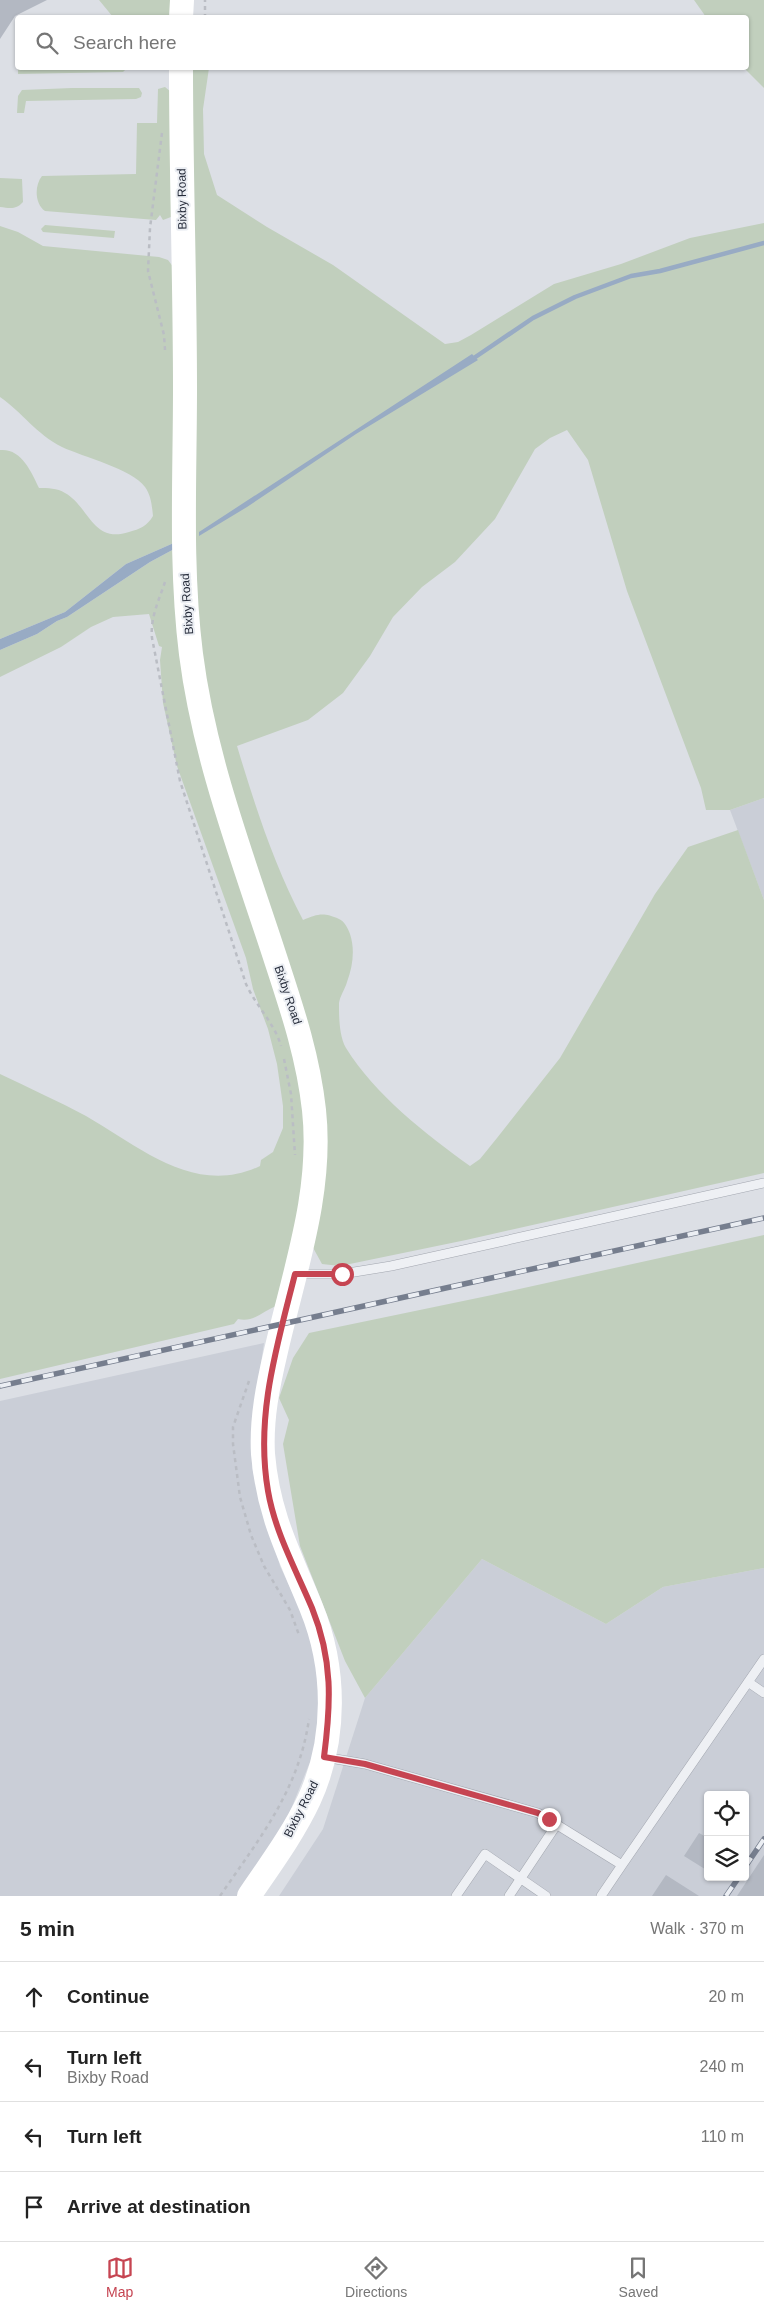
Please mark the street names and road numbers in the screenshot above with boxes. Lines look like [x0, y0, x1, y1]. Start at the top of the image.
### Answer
street label: Bixby Road [174, 168, 190, 230]
street label: Bixby Road [178, 573, 196, 635]
street label: Bixby Road [271, 964, 305, 1026]
street label: Bixby Road [281, 1778, 321, 1840]

